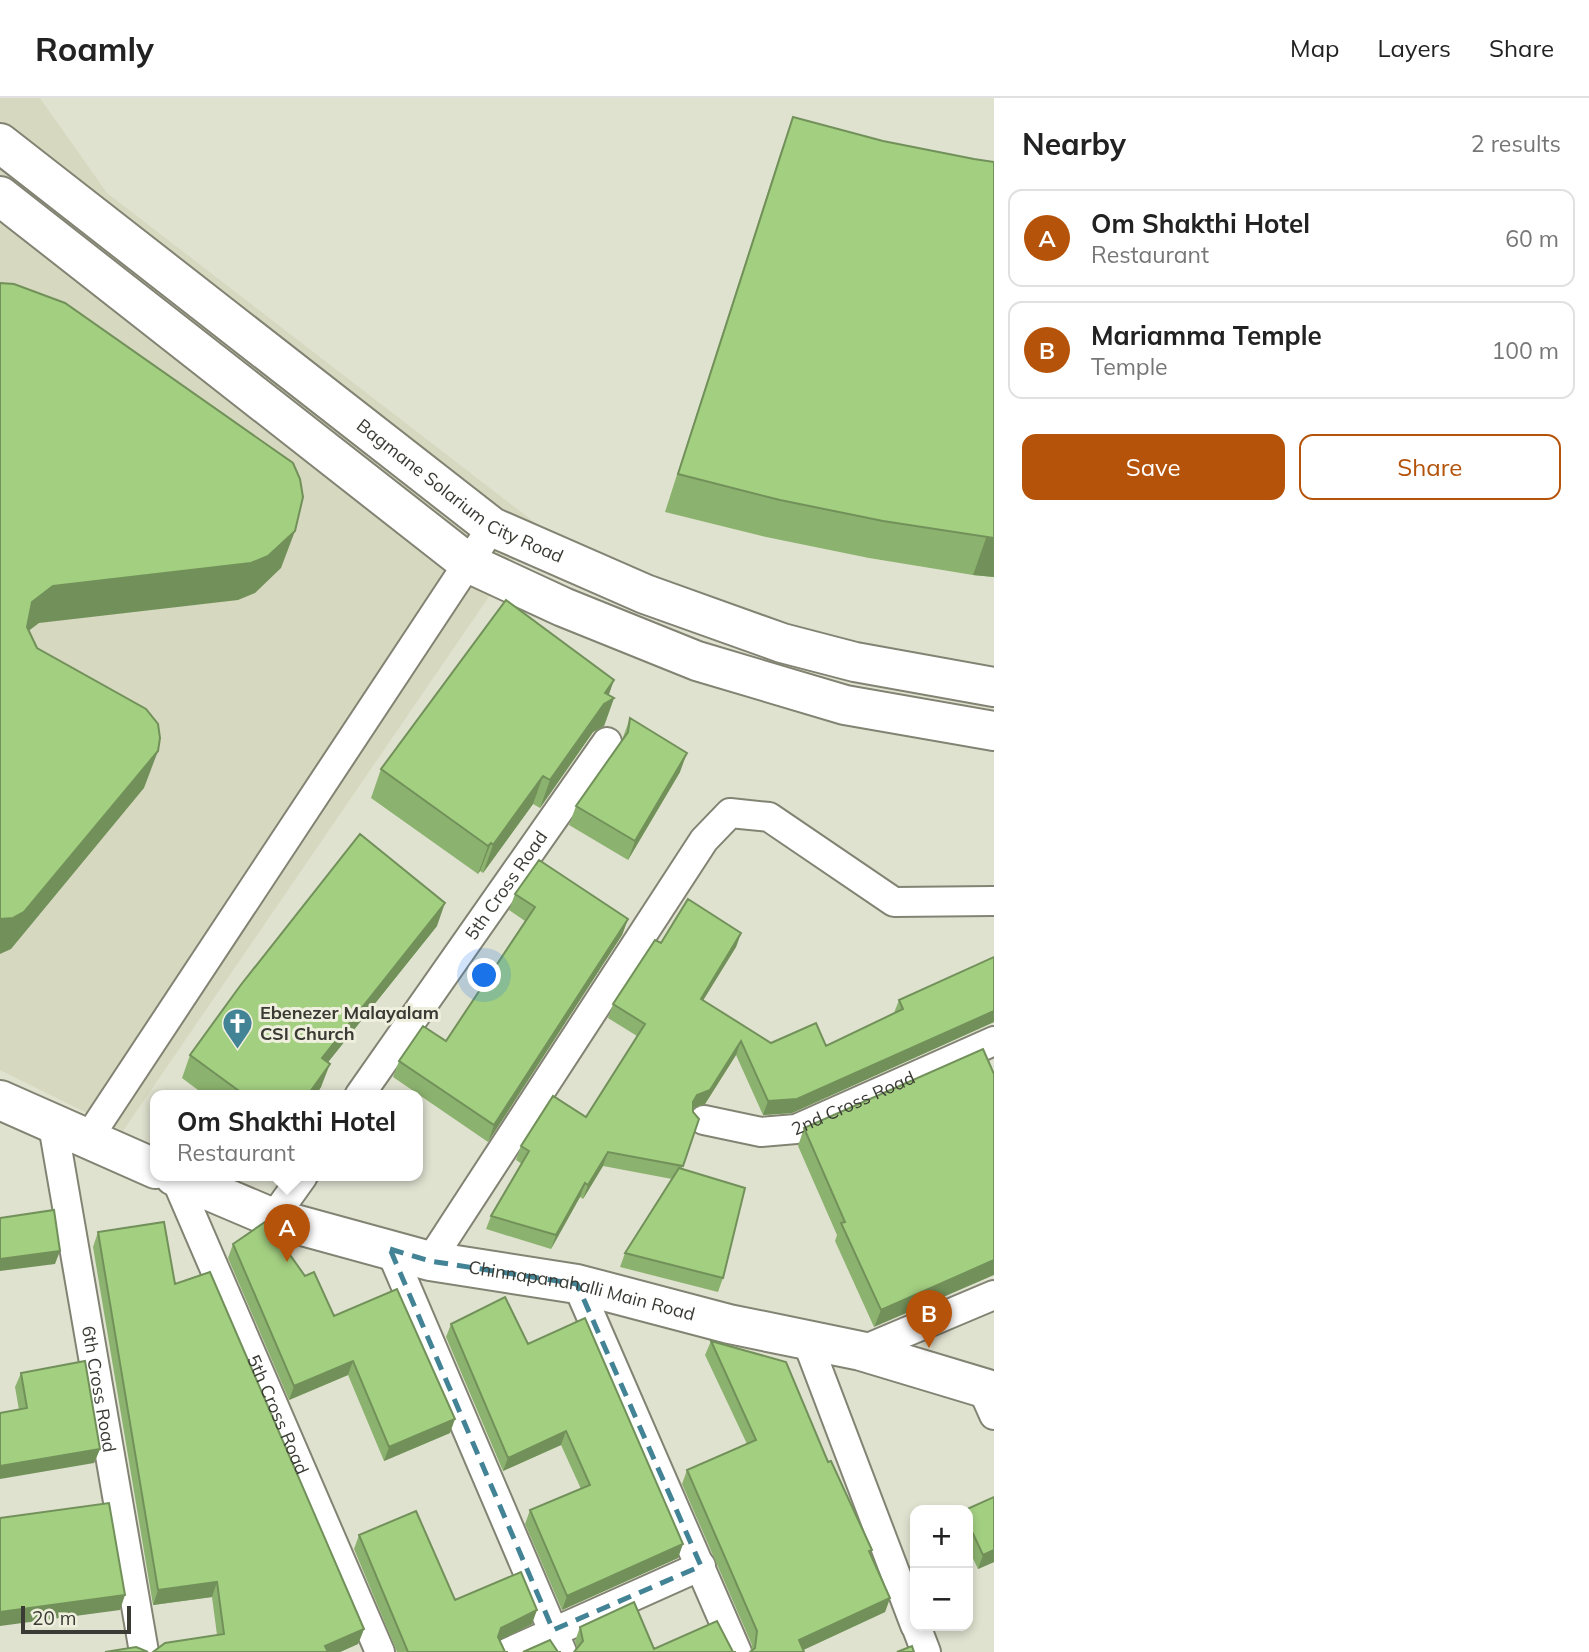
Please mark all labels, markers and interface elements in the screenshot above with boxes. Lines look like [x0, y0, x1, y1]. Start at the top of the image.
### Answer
text: Roamly [35, 28, 154, 69]
text: Map [1290, 33, 1339, 63]
text: Layers [1377, 33, 1451, 63]
text: Share [1489, 33, 1554, 63]
text: Nearby [1022, 125, 1126, 163]
text: 2 results [1471, 129, 1561, 158]
text: Om Shakthi Hotel [1091, 207, 1310, 240]
text: A [1038, 224, 1056, 253]
text: 60 m [1505, 224, 1559, 253]
text: Restaurant [1091, 240, 1209, 269]
text: Mariamma Temple [1091, 319, 1322, 352]
text: B [1039, 336, 1055, 365]
text: 100 m [1491, 336, 1559, 365]
text: Temple [1091, 352, 1168, 381]
street label: Bagmane Solarium City Road [352, 414, 567, 568]
button: Save [1022, 434, 1285, 500]
button: Share [1299, 434, 1561, 500]
street label: 5th Cross Road [460, 826, 552, 944]
your location [467, 958, 501, 992]
place label: Ebenezer Malayalam CSI Church [260, 1001, 439, 1045]
church icon: Ebenezer Malayalam CSI Church [220, 1006, 254, 1050]
street label: 2nd Cross Road [788, 1066, 918, 1141]
popup [150, 1090, 423, 1181]
text: Om Shakthi Hotel [177, 1105, 396, 1138]
text: Restaurant [177, 1138, 295, 1167]
pin: A [264, 1204, 310, 1262]
street label: Chinnapanahalli Main Road [467, 1255, 697, 1326]
pin: B [906, 1290, 952, 1348]
street label: 6th Cross Road [77, 1324, 121, 1454]
street label: 5th Cross Road [242, 1351, 314, 1478]
map controls [910, 1505, 973, 1631]
button: + [910, 1505, 973, 1568]
button: − [910, 1568, 973, 1631]
scale bar [21, 1603, 131, 1635]
text: 20 m [32, 1606, 76, 1630]

